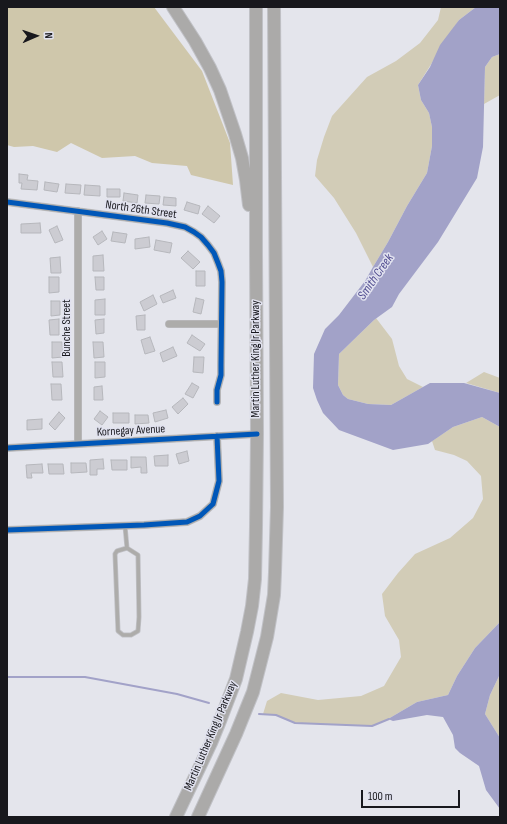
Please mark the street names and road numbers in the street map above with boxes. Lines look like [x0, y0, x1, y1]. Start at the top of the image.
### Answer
street label: North 26th Street [105, 198, 177, 222]
street label: Bunche Street [60, 299, 74, 357]
street label: Martin Luther King Jr Parkway [249, 300, 263, 418]
street label: Kornegay Avenue [96, 422, 166, 440]
street label: Martin Luther King Jr Parkway [181, 679, 241, 793]

